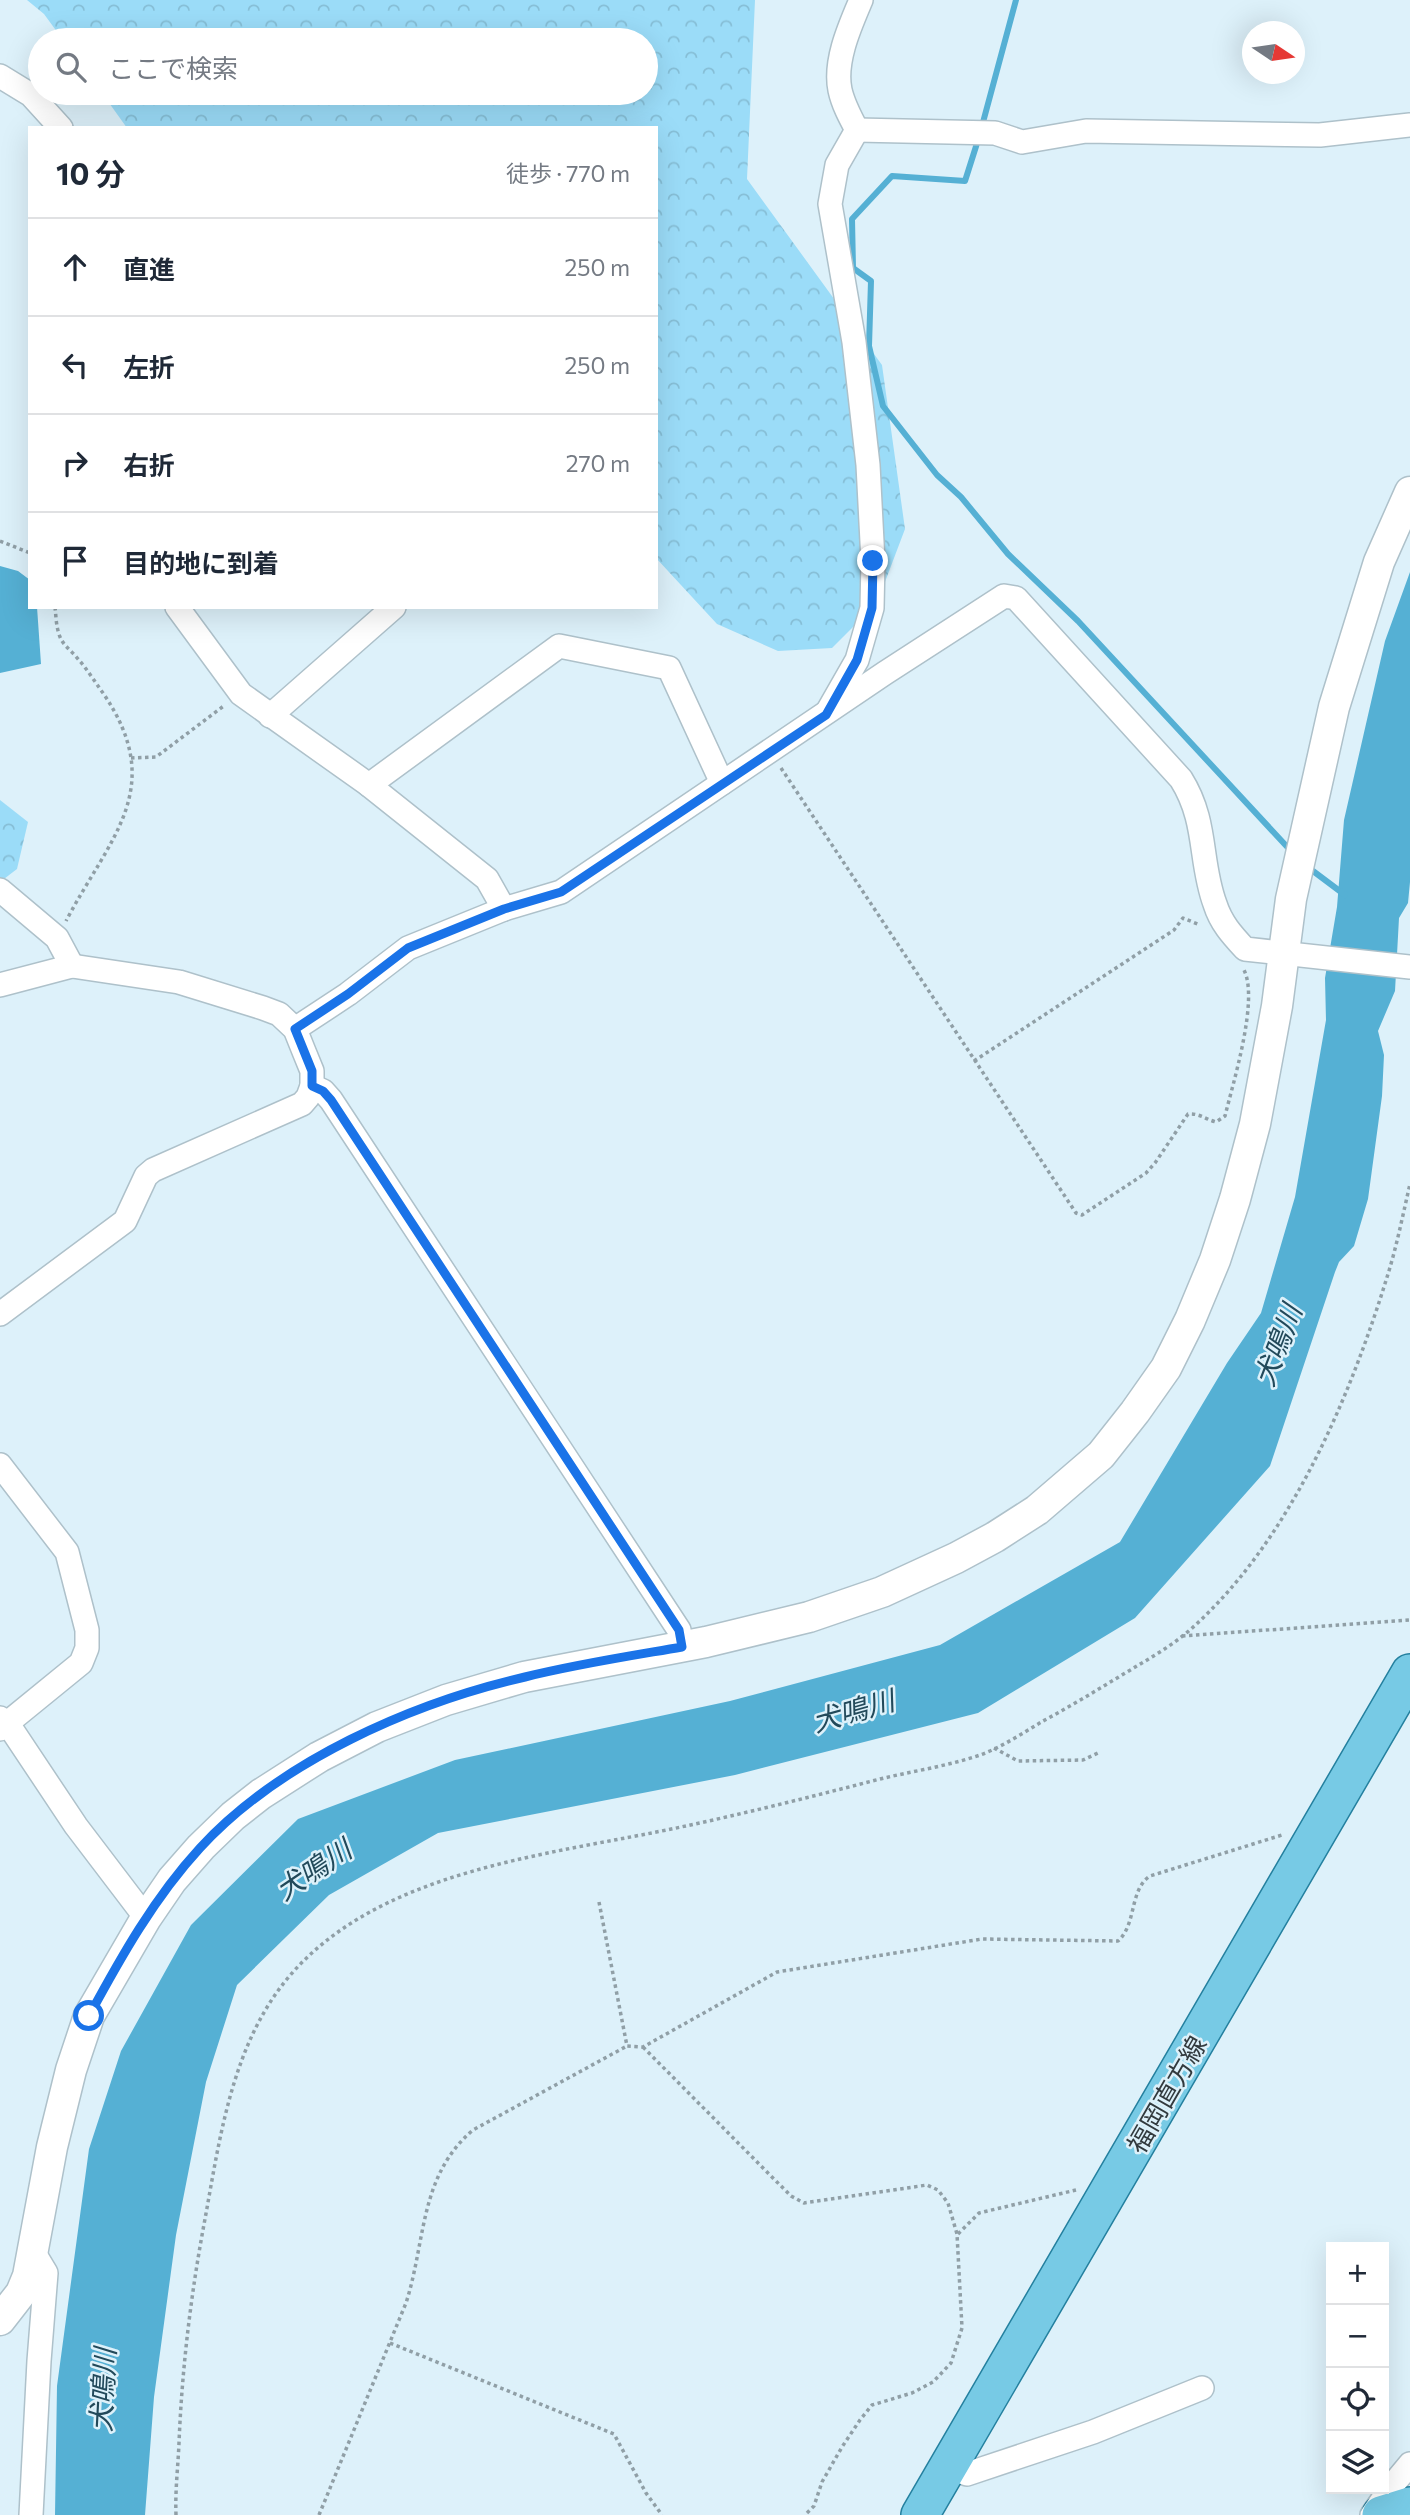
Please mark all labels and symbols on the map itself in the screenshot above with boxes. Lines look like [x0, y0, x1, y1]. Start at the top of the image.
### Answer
north arrow [1242, 21, 1305, 84]
route end [857, 545, 888, 576]
water label: 犬鳴川 [1246, 1297, 1309, 1390]
water label: 犬鳴川 [808, 1681, 901, 1738]
water label: 犬鳴川 [269, 1830, 360, 1907]
route start [73, 2000, 104, 2031]
street label: 福岡直方線 [1120, 2030, 1212, 2158]
water label: 犬鳴川 [83, 2344, 121, 2433]

